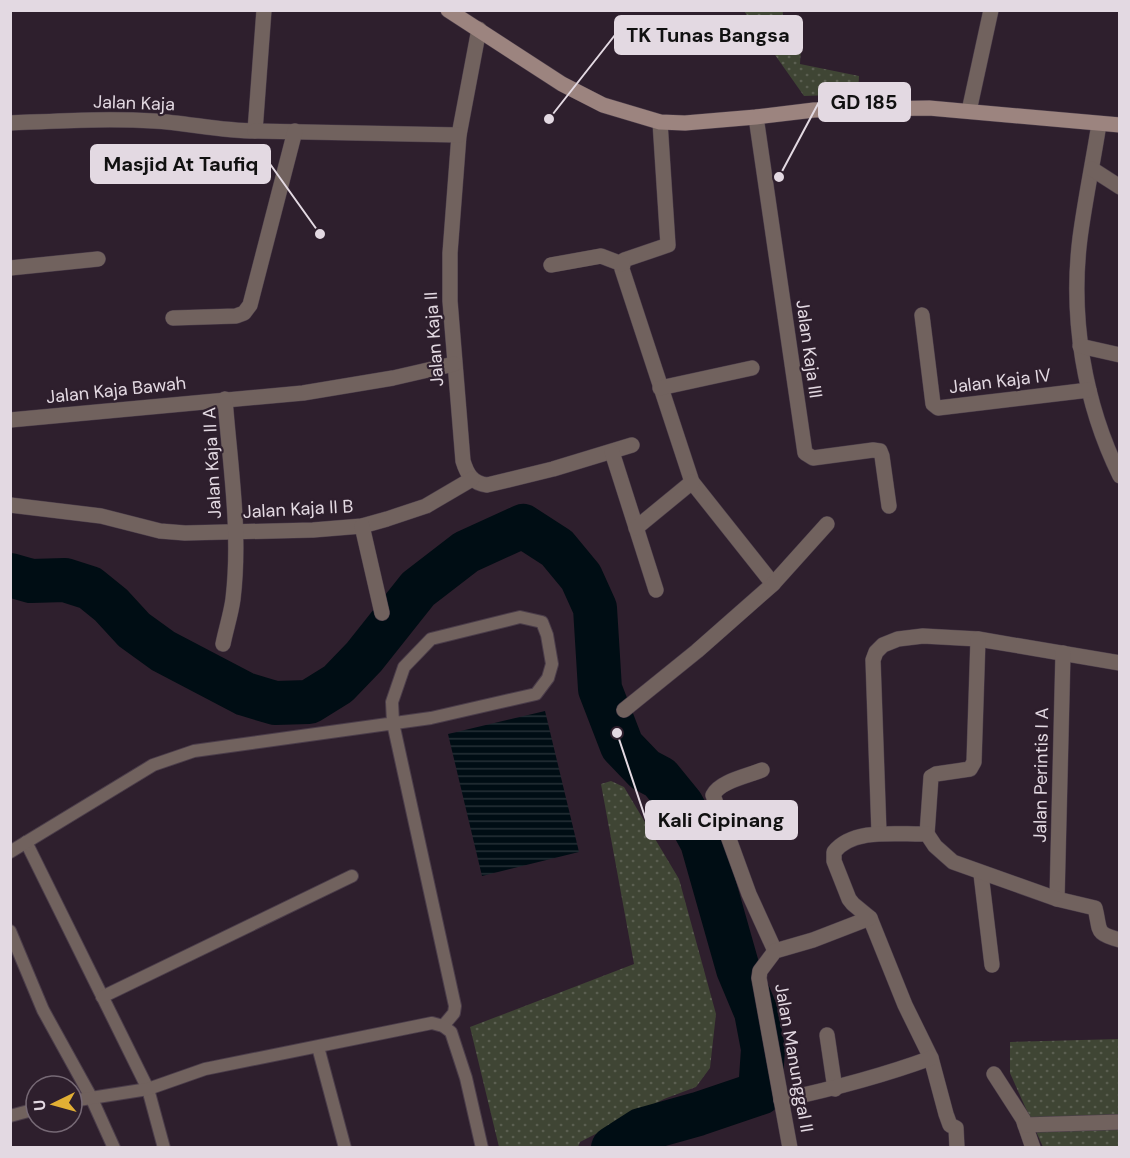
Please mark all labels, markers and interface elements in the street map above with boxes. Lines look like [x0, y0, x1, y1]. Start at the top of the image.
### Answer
callout: TK Tunas Bangsa [615, 16, 802, 54]
text: TK Tunas Bangsa [626, 22, 790, 48]
callout: GD 185 [819, 83, 910, 121]
text: GD 185 [831, 89, 897, 115]
street label: Jalan Kaja [93, 90, 175, 116]
callout: Masjid At Taufiq [91, 145, 270, 183]
text: Masjid At Taufiq [104, 151, 258, 177]
street label: Jalan Kaja II [419, 291, 449, 387]
street label: Jalan Kaja III [790, 298, 828, 400]
street label: Jalan Kaja IV [947, 363, 1053, 399]
street label: Jalan Kaja Bawah [45, 371, 187, 409]
street label: Jalan Kaja II A [197, 407, 227, 519]
street label: Jalan Kaja II B [242, 494, 354, 524]
street label: Jalan Perintis I A [1028, 707, 1054, 843]
callout: Kali Cipinang [646, 801, 797, 839]
text: Kali Cipinang [658, 807, 784, 833]
street label: Jalan Manunggal II [769, 982, 819, 1134]
north arrow [24, 1074, 84, 1134]
text: U [29, 1099, 50, 1112]

